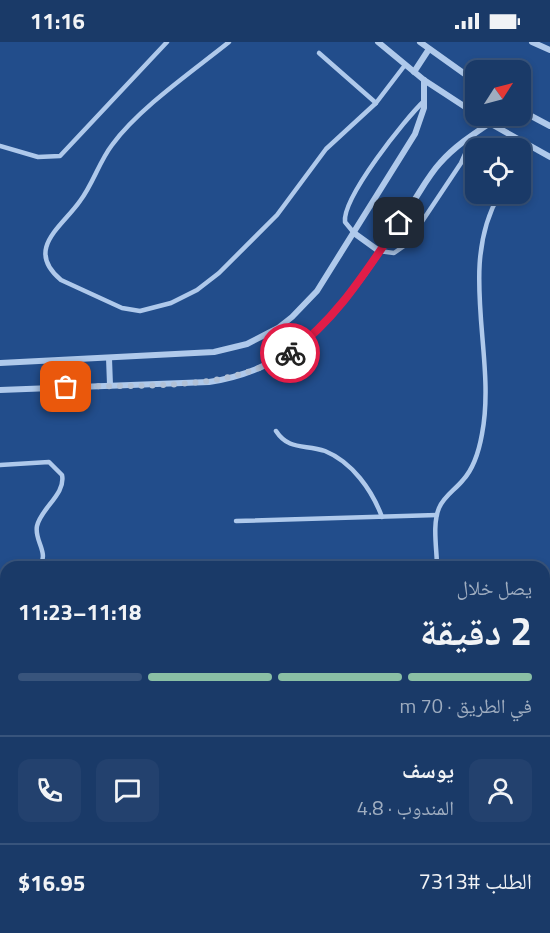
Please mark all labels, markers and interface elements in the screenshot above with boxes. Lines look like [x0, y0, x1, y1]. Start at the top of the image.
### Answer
text: 11:16 [30, 4, 85, 38]
north arrow [465, 60, 531, 126]
map controls [465, 60, 531, 204]
button: locate [465, 138, 531, 204]
pin [373, 197, 424, 248]
icon: home [382, 206, 415, 239]
courier [260, 323, 320, 383]
icon: bike [274, 337, 307, 370]
pin [40, 361, 91, 412]
icon: bag [49, 370, 82, 403]
text: يصل خلال [457, 572, 532, 603]
text: 11:18–11:23 [18, 595, 141, 629]
text: 2 دقيقة [420, 601, 532, 660]
text: في الطريق · 70 m [399, 690, 532, 721]
text: يوسف [402, 753, 454, 787]
button: phone [18, 759, 81, 822]
button: chat [96, 759, 159, 822]
button: person [469, 759, 532, 822]
text: المندوب · 4.8 [357, 792, 454, 823]
text: الطلب #7313 [418, 864, 532, 898]
text: $16.95 [18, 866, 85, 900]

